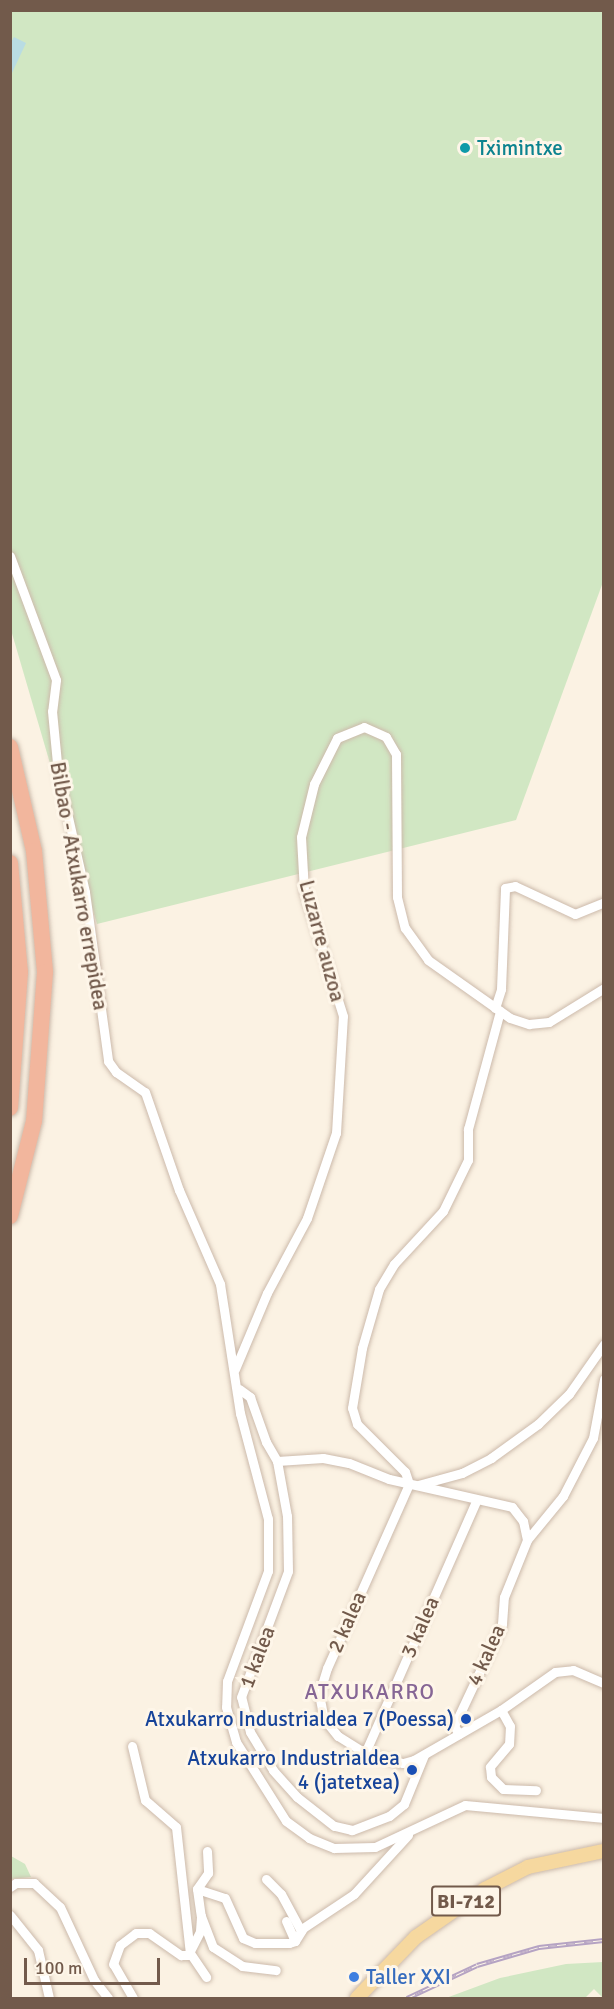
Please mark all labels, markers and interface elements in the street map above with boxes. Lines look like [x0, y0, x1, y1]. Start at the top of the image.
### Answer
place label: Tximintxe [477, 135, 563, 161]
marker: Tximintxe [458, 141, 472, 155]
street label: Bilbao - Atxukarro errepidea [45, 760, 113, 1012]
street label: Luzarre auzoa [294, 877, 350, 1005]
street label: 2 kalea [322, 1588, 372, 1656]
street label: 3 kalea [395, 1593, 445, 1661]
street label: 4 kalea [461, 1621, 511, 1689]
street label: 1 kalea [234, 1622, 280, 1692]
district label: ATXUKARRO [304, 1679, 436, 1705]
place label: Atxukarro Industrialdea 7 (Poessa) [145, 1706, 454, 1732]
marker: Atxukarro Industrialdea 7 (Poessa) [459, 1712, 473, 1726]
place label: Atxukarro Industrialdea 4 (jatetxea) [187, 1745, 400, 1795]
marker: Atxukarro Industrialdea 4 (jatetxea) [405, 1763, 419, 1777]
road number: BI-712 [430, 1884, 502, 1918]
scale bar [27, 1946, 164, 1984]
text: 100 m [35, 1957, 82, 1979]
place label: Taller XXI [366, 1964, 451, 1990]
marker: Taller XXI [347, 1970, 361, 1984]

